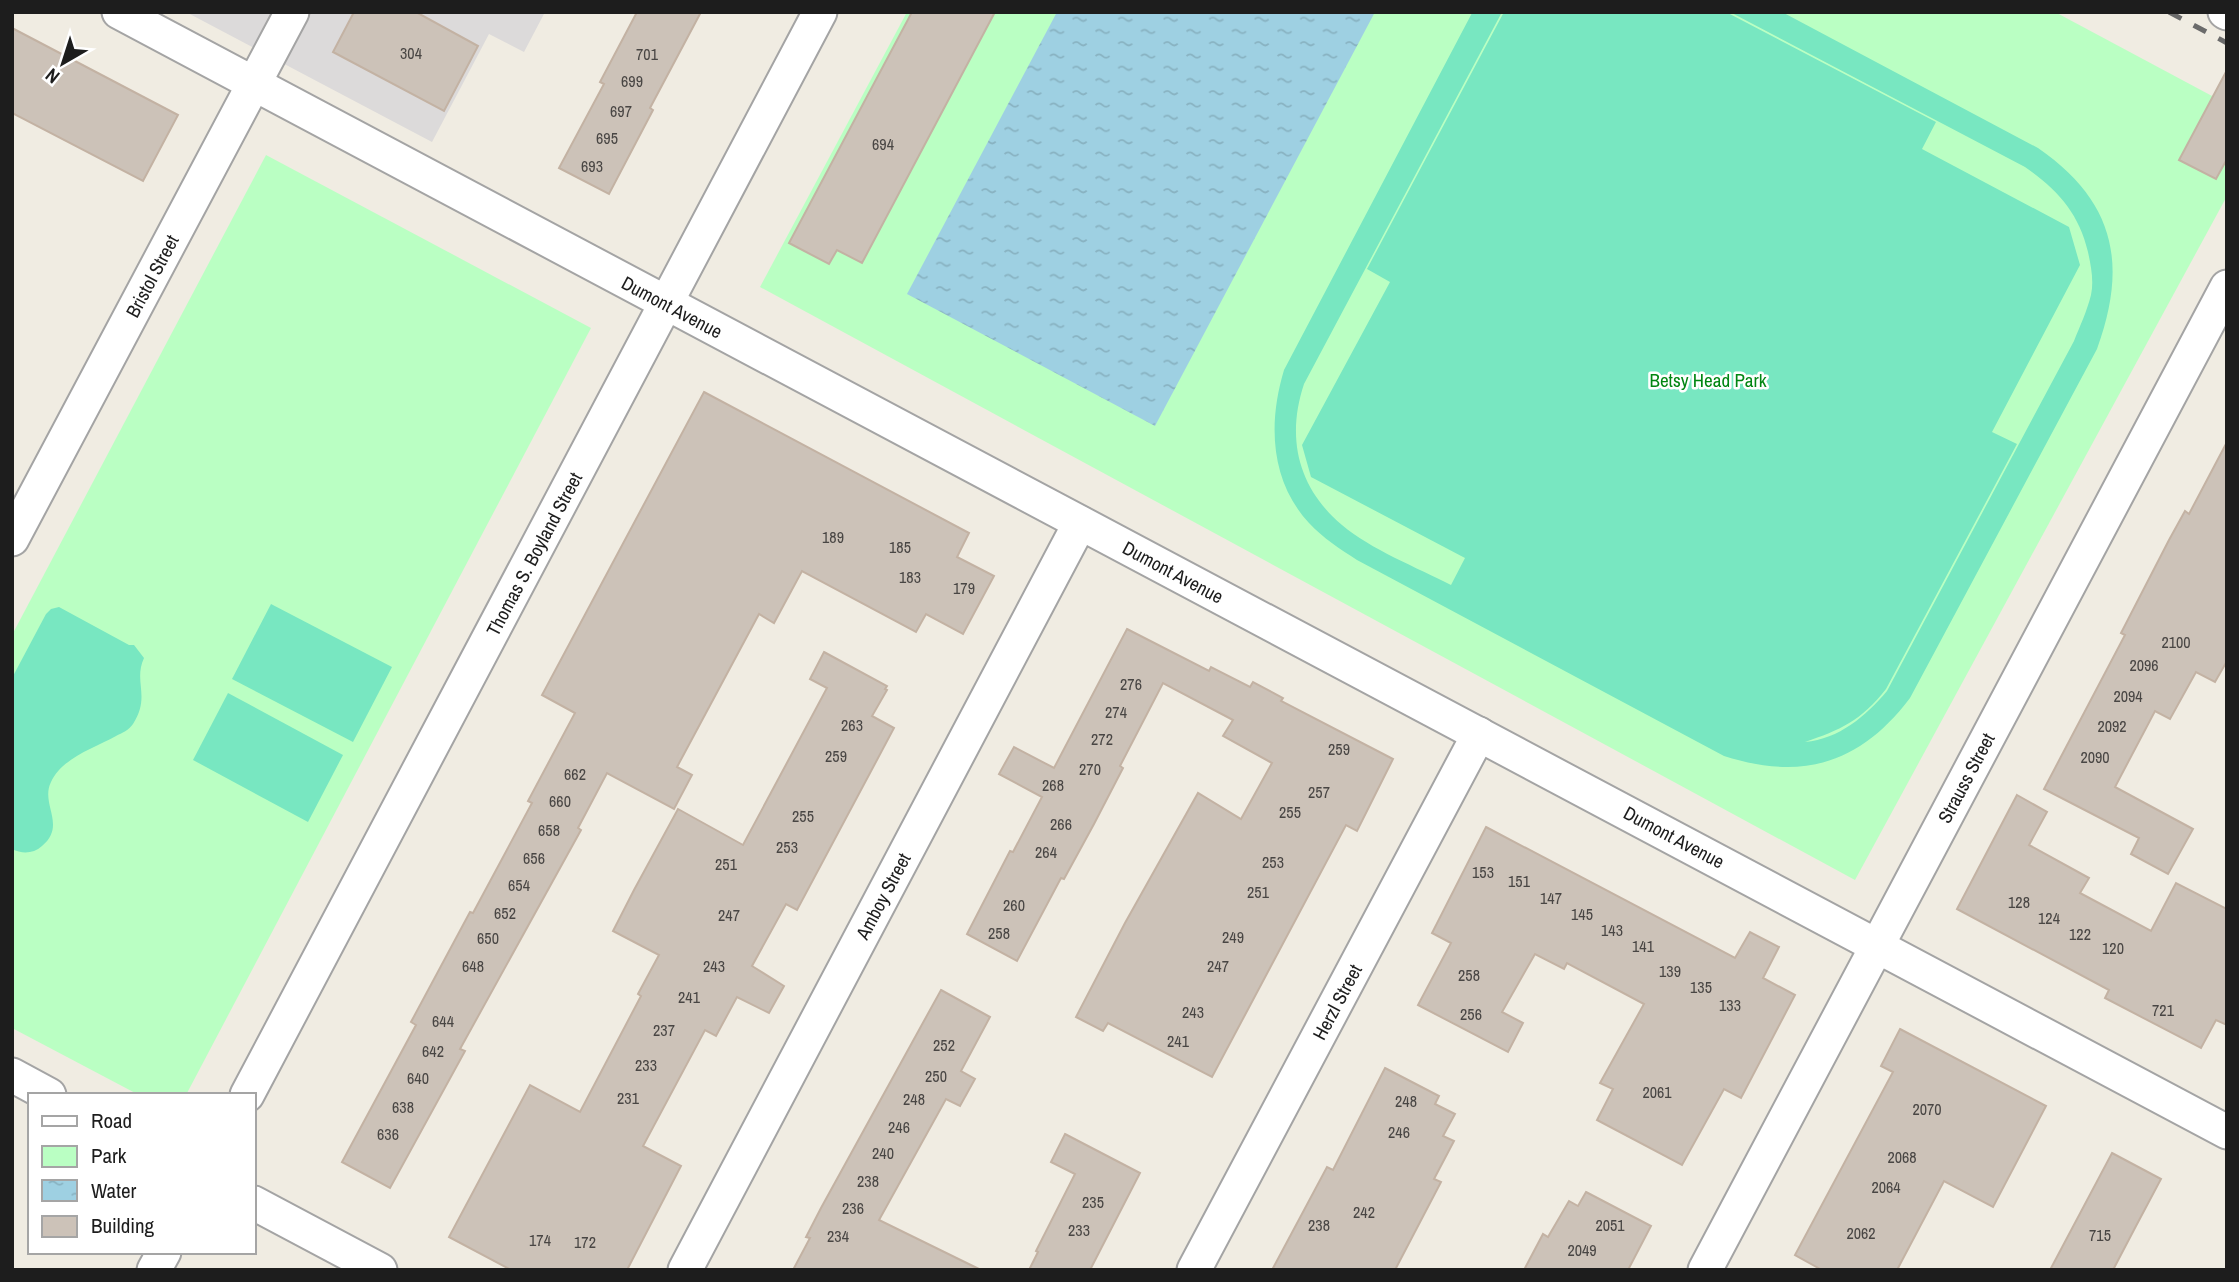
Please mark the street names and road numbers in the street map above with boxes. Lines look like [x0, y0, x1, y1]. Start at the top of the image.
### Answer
street label: Bristol Street [119, 230, 185, 322]
street label: Dumont Avenue [617, 270, 727, 344]
street label: Thomas S. Boyland Street [480, 467, 588, 640]
street label: Dumont Avenue [1118, 535, 1228, 609]
street label: Strauss Street [1931, 728, 2001, 828]
street label: Dumont Avenue [1619, 800, 1729, 874]
street label: Amboy Street [849, 848, 917, 945]
street label: Herzl Street [1306, 959, 1368, 1044]

